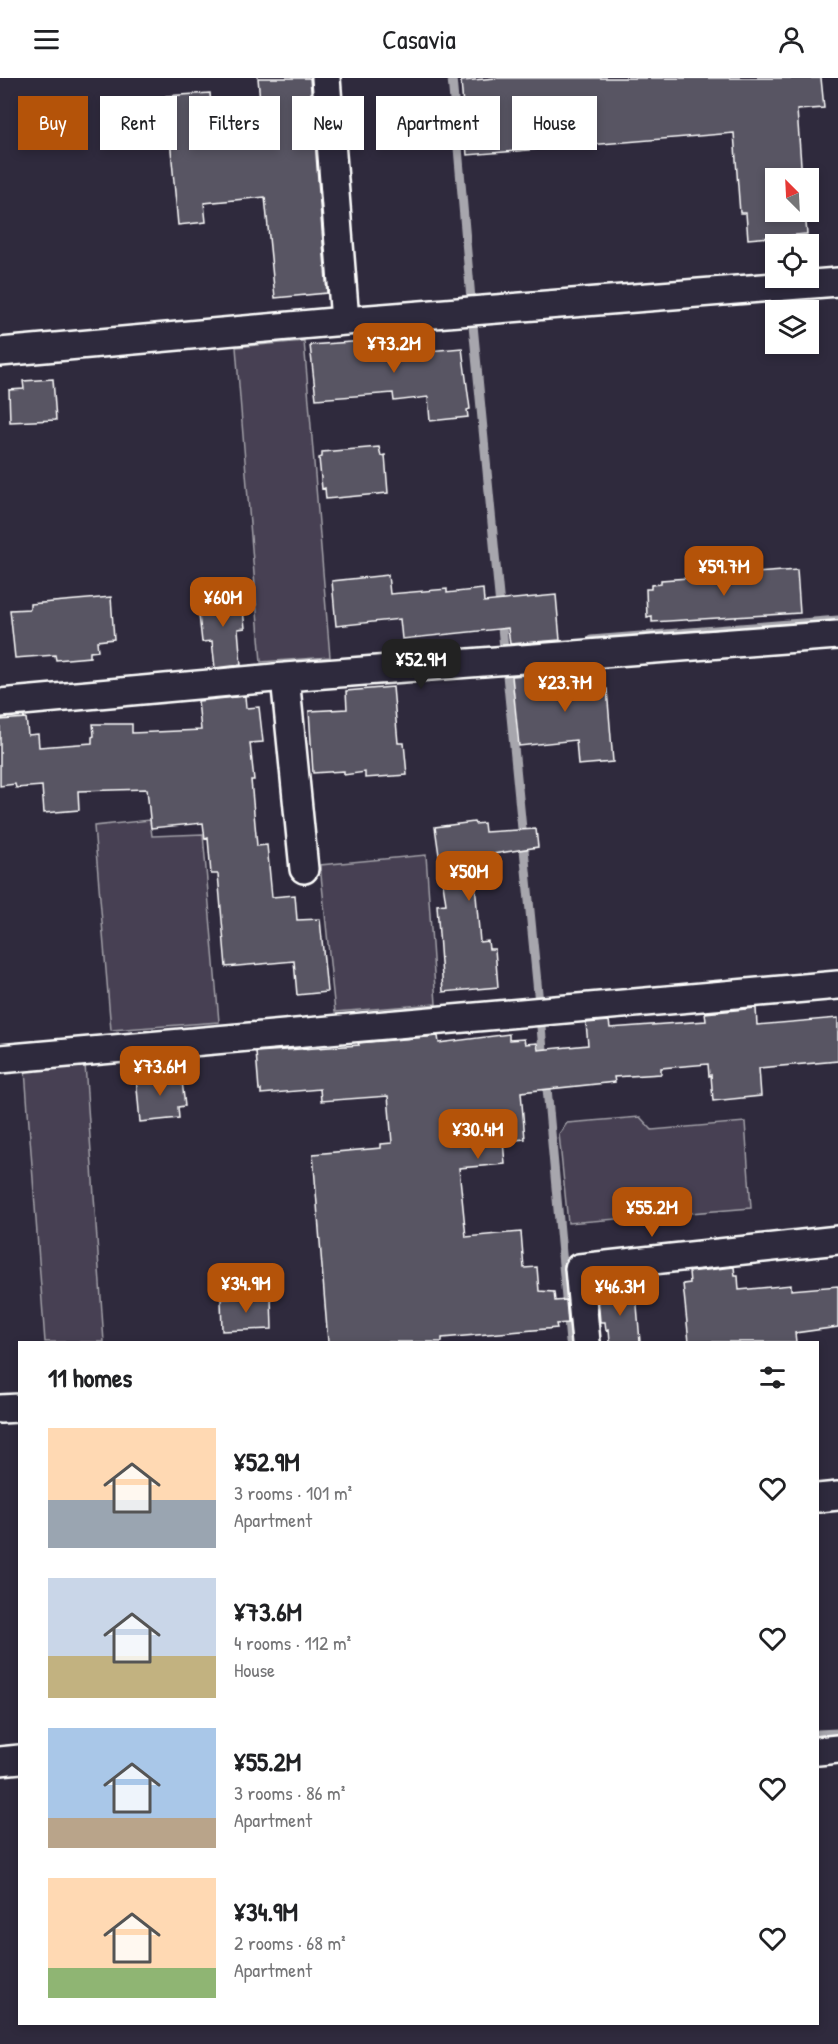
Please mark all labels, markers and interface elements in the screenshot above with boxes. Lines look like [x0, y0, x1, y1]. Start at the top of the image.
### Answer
text: Casavia [382, 21, 456, 57]
icon: menu [30, 23, 63, 56]
icon: person [775, 23, 808, 56]
chip: Buy [18, 96, 88, 150]
chip: Rent [100, 96, 177, 150]
chip: Filters [189, 96, 280, 150]
chip: New [292, 96, 364, 150]
chip: Apartment [376, 96, 500, 150]
chip: House [512, 96, 597, 150]
north arrow [765, 168, 819, 222]
map controls [765, 168, 819, 354]
button: locate [765, 234, 819, 288]
button: layers [765, 300, 819, 354]
pin: ¥73.2M [345, 323, 443, 374]
text: ¥73.2M [367, 329, 421, 356]
pin: ¥59.7M [675, 546, 773, 597]
text: ¥59.7M [698, 552, 750, 579]
pin: ¥60M [187, 577, 259, 628]
text: ¥60M [204, 583, 242, 610]
pin: ¥52.9M [372, 639, 470, 690]
text: ¥52.9M [396, 645, 446, 672]
pin: ¥23.7M [516, 662, 614, 713]
text: ¥23.7M [538, 668, 592, 695]
pin: ¥50M [433, 851, 505, 902]
text: ¥50M [450, 857, 488, 884]
pin: ¥73.6M [111, 1046, 209, 1097]
text: ¥73.6M [134, 1052, 186, 1079]
pin: ¥30.4M [429, 1109, 527, 1160]
text: ¥30.4M [453, 1115, 503, 1142]
pin: ¥55.2M [603, 1187, 701, 1238]
text: ¥55.2M [626, 1193, 678, 1220]
pin: ¥34.9M [197, 1263, 295, 1314]
pin: ¥46.3M [571, 1266, 669, 1317]
text: ¥34.9M [221, 1269, 271, 1296]
text: ¥46.3M [595, 1272, 645, 1299]
text: 11 homes [48, 1360, 132, 1395]
icon: filters [756, 1361, 789, 1394]
text: ¥52.9M [234, 1444, 300, 1479]
icon: home [96, 1452, 168, 1524]
icon: heart [756, 1472, 789, 1505]
text: 3 rooms · 101 m² [234, 1479, 352, 1506]
text: Apartment [234, 1506, 312, 1533]
text: ¥73.6M [234, 1594, 302, 1629]
icon: home [96, 1602, 168, 1674]
icon: heart [756, 1622, 789, 1655]
text: 4 rooms · 112 m² [234, 1629, 351, 1656]
text: House [234, 1656, 275, 1683]
text: ¥55.2M [234, 1744, 301, 1779]
icon: home [96, 1752, 168, 1824]
icon: heart [756, 1772, 789, 1805]
text: 3 rooms · 86 m² [234, 1779, 345, 1806]
text: Apartment [234, 1806, 312, 1833]
text: ¥34.9M [234, 1894, 298, 1929]
icon: home [96, 1902, 168, 1974]
icon: heart [756, 1922, 789, 1955]
text: 2 rooms · 68 m² [234, 1929, 346, 1956]
text: Apartment [234, 1956, 312, 1983]

